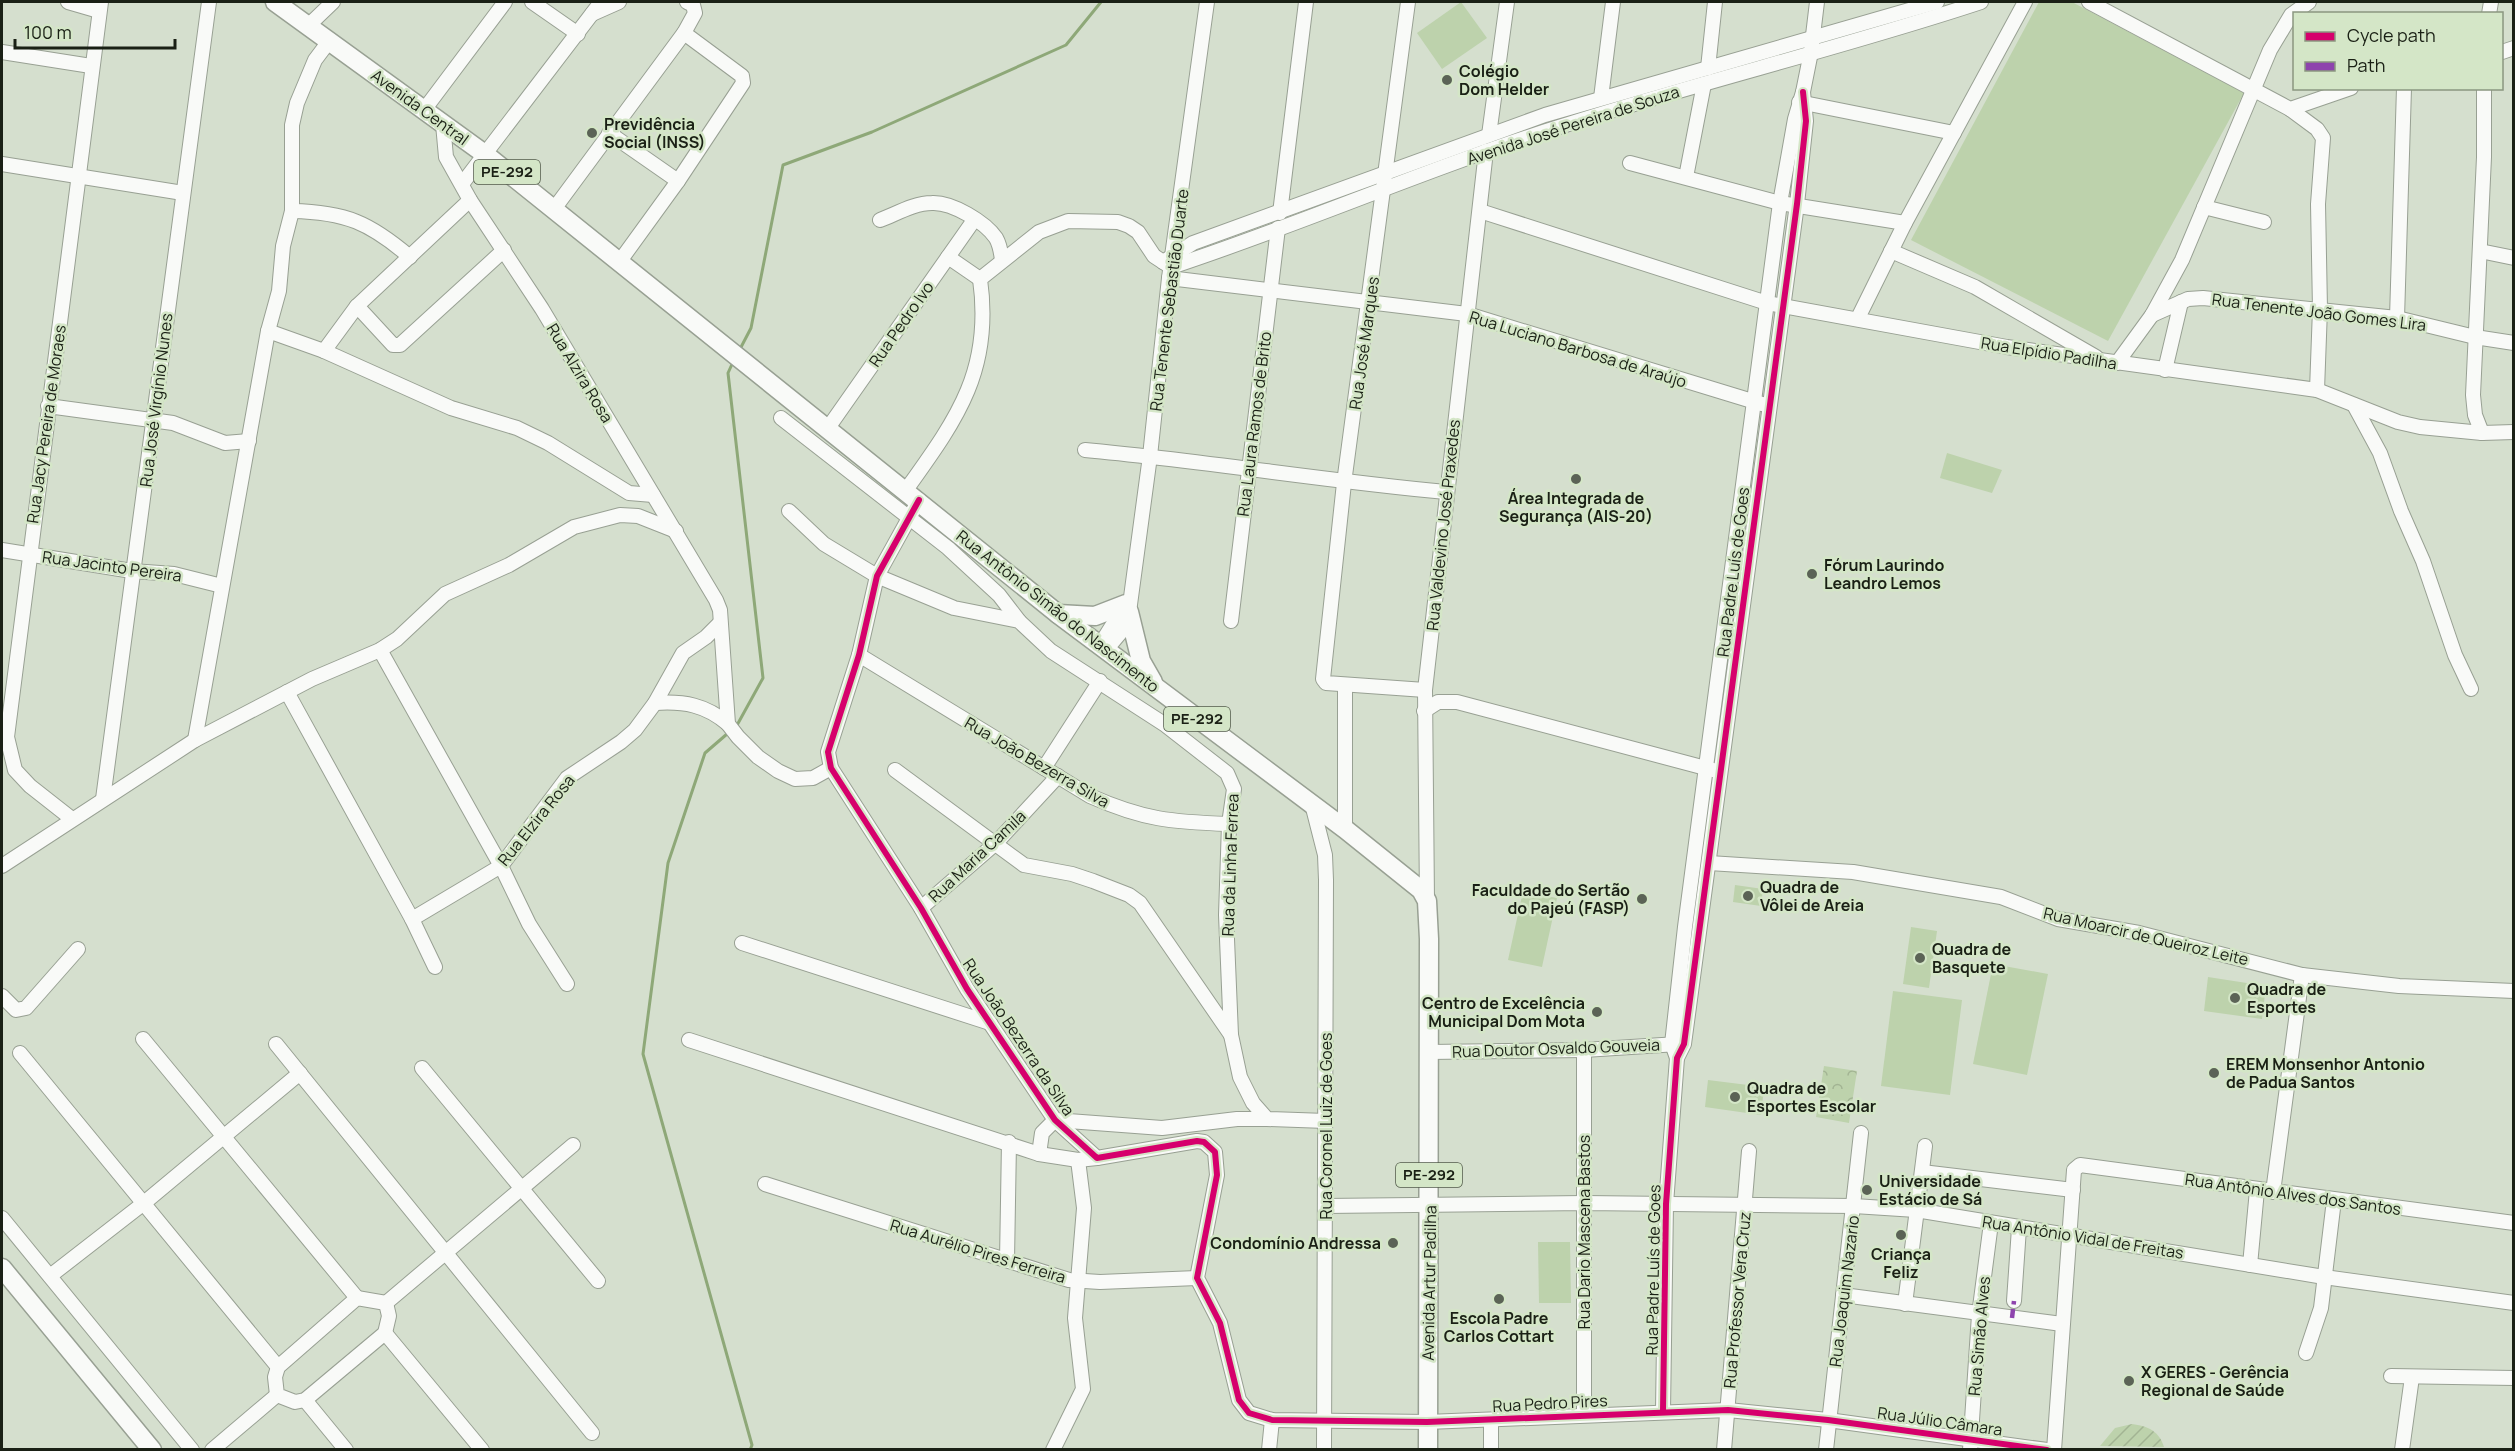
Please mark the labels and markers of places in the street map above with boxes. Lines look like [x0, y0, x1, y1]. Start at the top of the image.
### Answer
place label: Colégio Dom Helder [1459, 60, 1549, 100]
marker: Colégio Dom Helder [1440, 73, 1454, 87]
place label: Previdência Social (INSS) [604, 113, 706, 153]
marker: Previdência Social (INSS) [585, 126, 599, 140]
marker: Área Integrada de Segurança (AIS-20) [1569, 472, 1583, 486]
place label: Área Integrada de Segurança (AIS-20) [1499, 487, 1653, 527]
place label: Fórum Laurindo Leandro Lemos [1824, 554, 1944, 594]
marker: Fórum Laurindo Leandro Lemos [1805, 567, 1819, 581]
place label: Quadra de Vôlei de Areia [1760, 876, 1864, 916]
place label: Faculdade do Sertão do Pajeú (FASP) [1472, 879, 1630, 919]
marker: Quadra de Vôlei de Areia [1741, 889, 1755, 903]
marker: Faculdade do Sertão do Pajeú (FASP) [1635, 892, 1649, 906]
place label: Quadra de Basquete [1932, 938, 2012, 978]
marker: Quadra de Basquete [1913, 951, 1927, 965]
place label: Quadra de Esportes [2247, 978, 2327, 1018]
marker: Quadra de Esportes [2228, 991, 2242, 1005]
place label: Centro de Excelência Municipal Dom Mota [1422, 992, 1585, 1032]
marker: Centro de Excelência Municipal Dom Mota [1590, 1005, 1604, 1019]
place label: EREM Monsenhor Antonio de Padua Santos [2226, 1053, 2425, 1093]
marker: EREM Monsenhor Antonio de Padua Santos [2207, 1066, 2221, 1080]
place label: Quadra de Esportes Escolar [1747, 1077, 1876, 1117]
marker: Quadra de Esportes Escolar [1728, 1090, 1742, 1104]
place label: Universidade Estácio de Sá [1879, 1170, 1982, 1210]
marker: Universidade Estácio de Sá [1860, 1183, 1874, 1197]
marker: Criança Feliz [1894, 1228, 1908, 1242]
place label: Condomínio Andressa [1210, 1232, 1381, 1254]
marker: Condomínio Andressa [1386, 1236, 1400, 1250]
place label: Criança Feliz [1871, 1243, 1931, 1283]
marker: Escola Padre Carlos Cottart [1492, 1292, 1506, 1306]
place label: Escola Padre Carlos Cottart [1444, 1307, 1554, 1347]
place label: X GERES - Gerência Regional de Saúde [2141, 1361, 2289, 1401]
marker: X GERES - Gerência Regional de Saúde [2122, 1374, 2136, 1388]

